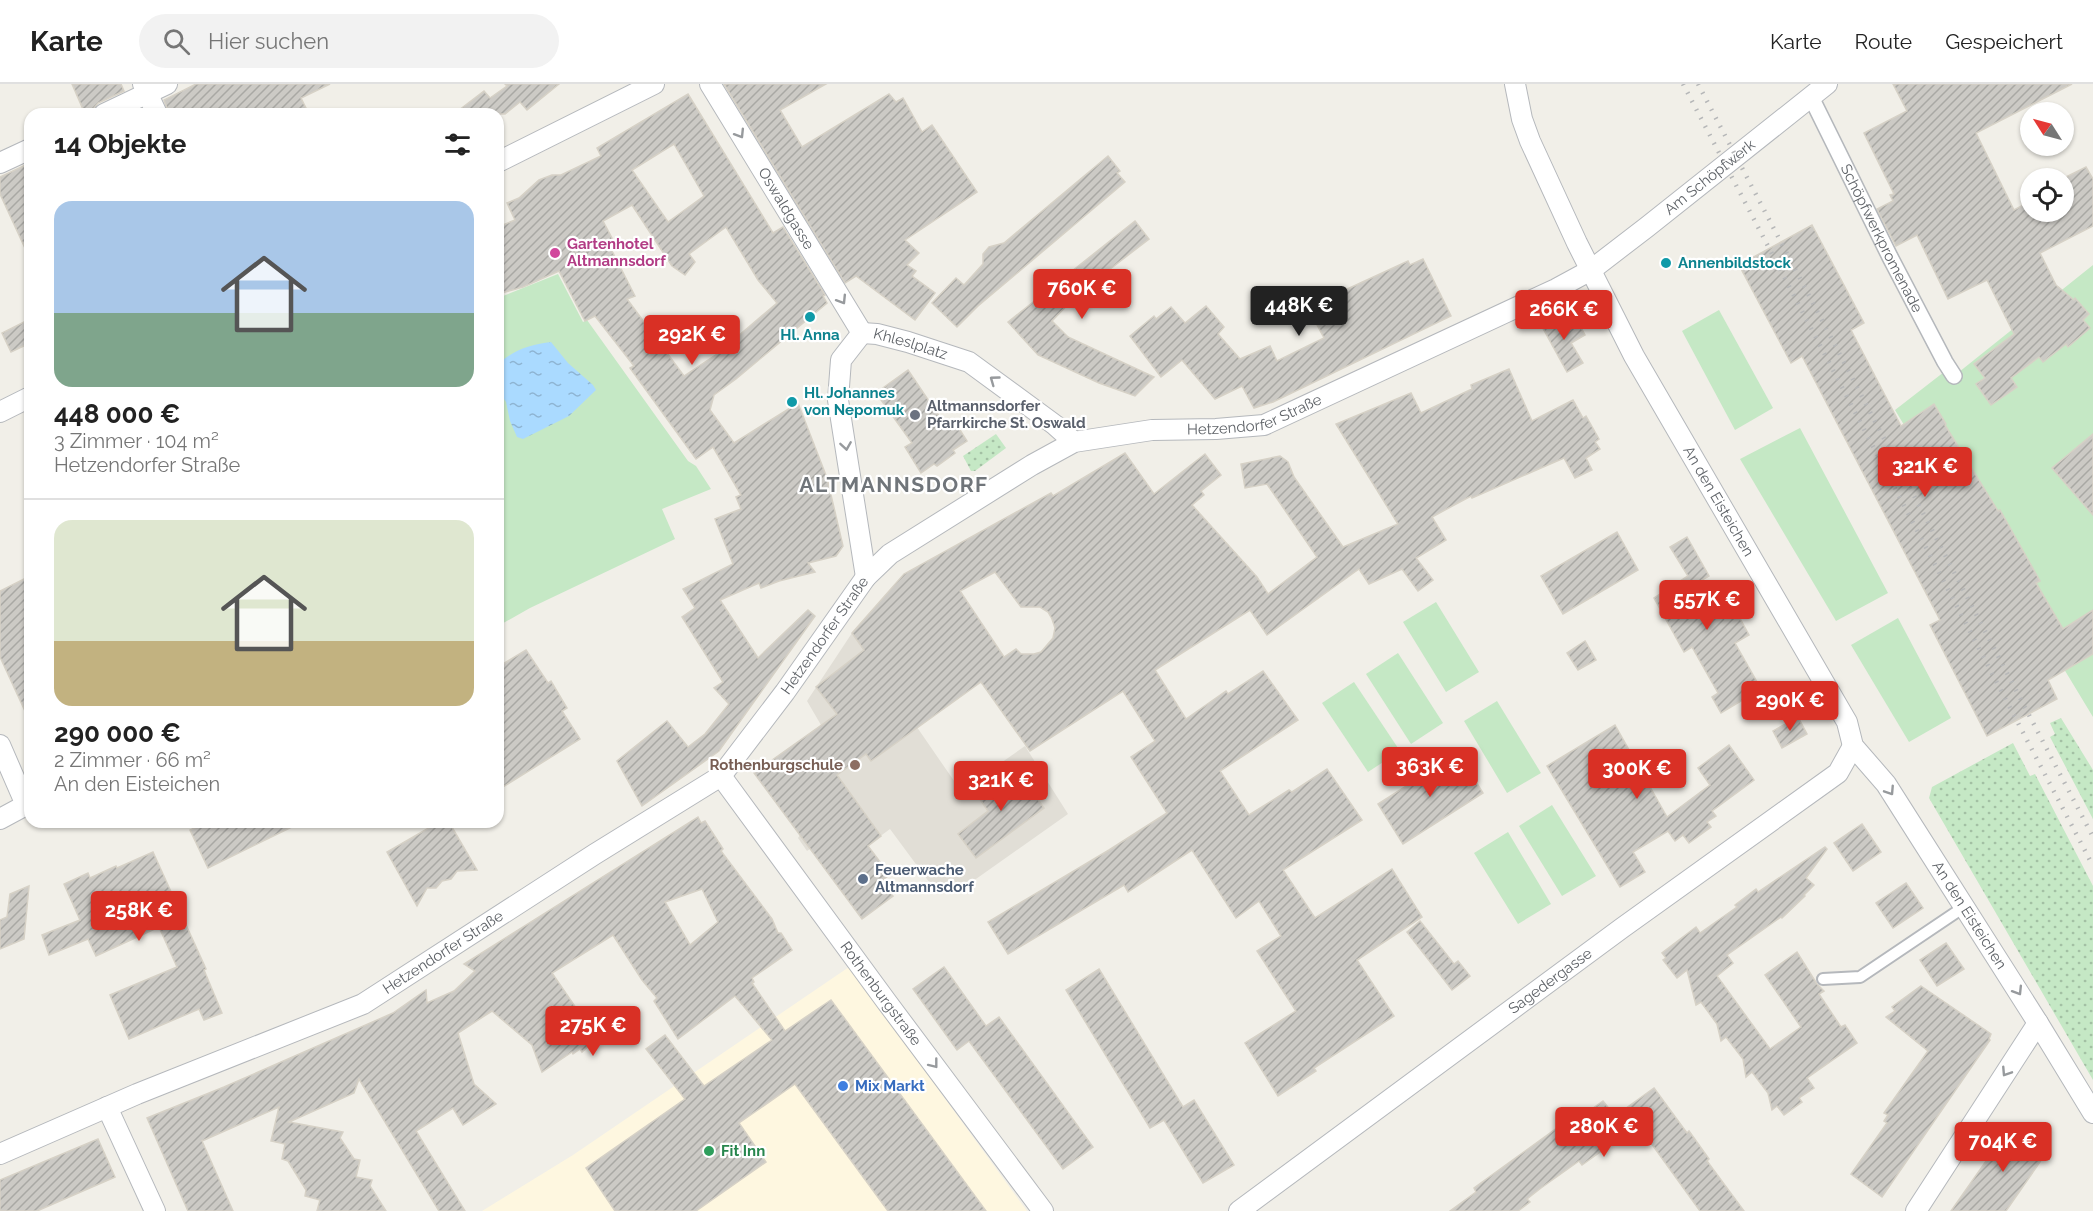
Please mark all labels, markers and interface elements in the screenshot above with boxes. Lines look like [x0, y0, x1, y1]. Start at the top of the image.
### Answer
search box [139, 14, 559, 68]
text: Karte [30, 25, 103, 58]
icon: search [160, 25, 193, 58]
text: Hier suchen [208, 28, 329, 54]
text: Karte [1770, 29, 1822, 54]
text: Route [1855, 29, 1912, 54]
text: Gespeichert [1945, 29, 2063, 54]
north arrow [2020, 102, 2074, 156]
map controls [2020, 102, 2074, 222]
icon: filters [441, 128, 474, 161]
one-way arrow [733, 128, 745, 138]
text: 14 Objekte [54, 129, 186, 159]
street label: Am Schöpfwerk [1661, 136, 1759, 219]
street label: Schöpfwerkpromenade [1837, 161, 1927, 316]
street label: Oswaldgasse [754, 164, 818, 253]
button: locate [2020, 168, 2074, 222]
place label: Gartenhotel Altmannsdorf [567, 235, 666, 270]
icon: home [210, 240, 318, 348]
marker: Gartenhotel Altmannsdorf [548, 246, 562, 260]
place label: Annenbildstock [1678, 254, 1792, 272]
marker: Annenbildstock [1659, 256, 1673, 270]
pin: 760K € [1033, 269, 1131, 320]
text: 760K € [1047, 276, 1117, 300]
pin: 448K € [1250, 286, 1348, 337]
pin: 266K € [1515, 290, 1613, 341]
text: 448K € [1265, 293, 1333, 317]
one-way arrow [835, 294, 847, 304]
text: 266K € [1529, 297, 1599, 321]
marker: Hl. Anna [803, 310, 817, 324]
pin: 292K € [643, 315, 741, 366]
text: 292K € [658, 322, 726, 346]
street label: Khleslplatz [872, 324, 950, 363]
place label: Hl. Anna [780, 326, 840, 344]
one-way arrow [990, 377, 1001, 388]
place label: Hl. Johannes von Nepomuk [804, 384, 905, 419]
street label: Hetzendorfer Straße [1187, 390, 1325, 438]
marker: Hl. Johannes von Nepomuk [785, 395, 799, 409]
place label: Altmannsdorfer Pfarrkirche St. Oswald [927, 397, 1086, 432]
text: 448 000 € [54, 399, 181, 429]
marker: Altmannsdorfer Pfarrkirche St. Oswald [908, 408, 922, 422]
text: 3 Zimmer · 104 m² [54, 429, 219, 453]
one-way arrow [839, 442, 851, 451]
street label: An den Eisteichen [1679, 443, 1758, 560]
pin: 321K € [1876, 447, 1974, 498]
text: Hetzendorfer Straße [54, 453, 240, 477]
text: 321K € [1892, 454, 1958, 478]
district label: ALTMANNSDORF [799, 472, 989, 497]
icon: home [210, 559, 318, 667]
street label: Hetzendorfer Straße [777, 573, 873, 698]
pin: 557K € [1658, 580, 1756, 631]
text: 557K € [1673, 587, 1741, 611]
pin: 290K € [1741, 681, 1839, 732]
text: 290K € [1755, 688, 1825, 712]
text: 290 000 € [54, 718, 181, 748]
pin: 363K € [1381, 747, 1479, 798]
text: 2 Zimmer · 66 m² [54, 748, 211, 772]
pin: 300K € [1588, 749, 1686, 800]
text: 363K € [1396, 754, 1464, 778]
place label: Rothenburgschule [709, 756, 843, 774]
text: 300K € [1602, 756, 1672, 780]
marker: Rothenburgschule [848, 758, 862, 772]
pin: 321K € [952, 761, 1050, 812]
text: 321K € [968, 768, 1034, 792]
text: An den Eisteichen [54, 772, 220, 796]
one-way arrow [1883, 785, 1894, 796]
street label: An den Eisteichen [1928, 858, 2010, 973]
place label: Feuerwache Altmannsdorf [875, 861, 974, 896]
marker: Feuerwache Altmannsdorf [856, 872, 870, 886]
pin: 258K € [90, 891, 188, 942]
text: 258K € [105, 898, 173, 922]
street label: Hetzendorfer Straße [379, 907, 507, 998]
street label: Rothenburgstraße [836, 938, 925, 1049]
street label: Sagedergasse [1505, 944, 1596, 1018]
one-way arrow [2011, 984, 2022, 995]
pin: 275K € [544, 1006, 642, 1057]
text: 275K € [559, 1013, 627, 1037]
one-way arrow [927, 1057, 938, 1068]
one-way arrow [2003, 1066, 2014, 1077]
place label: Mix Markt [855, 1077, 925, 1095]
marker: Mix Markt [836, 1079, 850, 1093]
pin: 280K € [1555, 1107, 1653, 1158]
text: 280K € [1569, 1114, 1639, 1138]
pin: 704K € [1954, 1122, 2052, 1173]
text: 704K € [1969, 1129, 2037, 1153]
place label: Fit Inn [721, 1142, 765, 1160]
marker: Fit Inn [702, 1144, 716, 1158]

